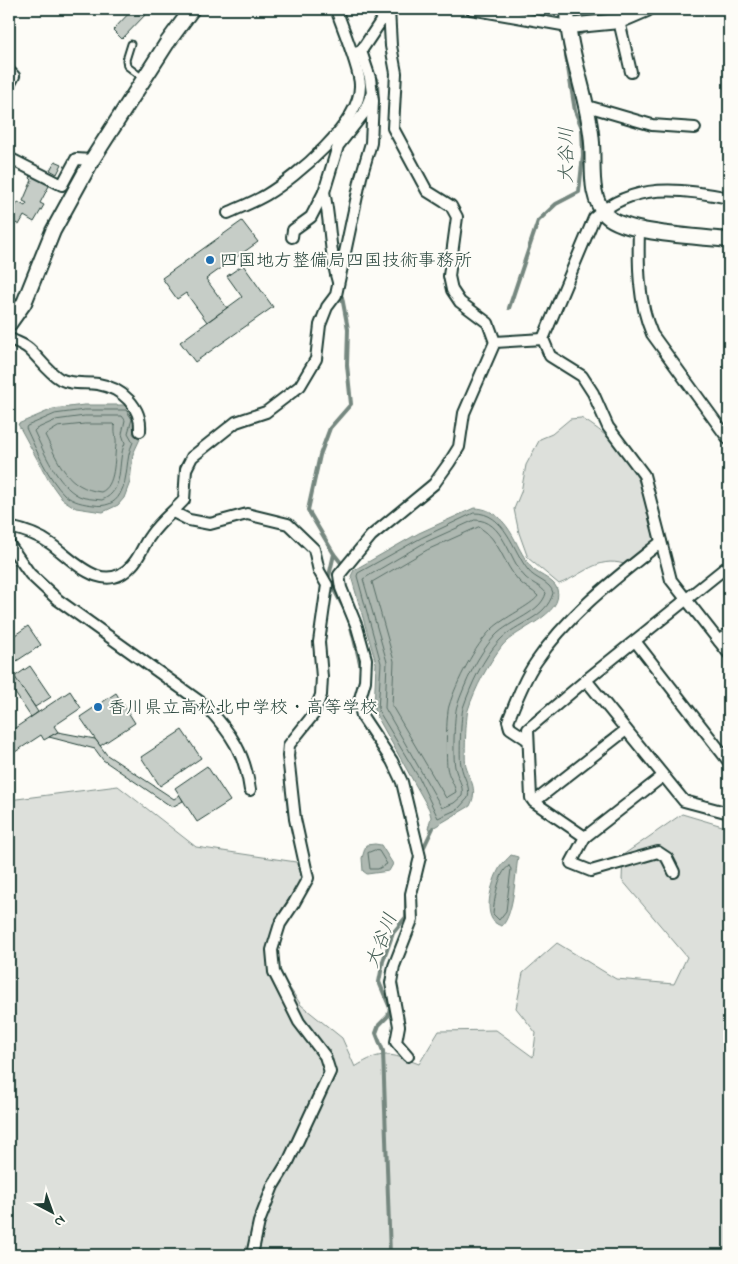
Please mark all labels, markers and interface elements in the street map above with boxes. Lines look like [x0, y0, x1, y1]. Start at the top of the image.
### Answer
water label: 大谷川 [554, 126, 581, 184]
place label: 四国地方整備局四国技術事務所 [220, 249, 472, 275]
marker: 四国地方整備局四国技術事務所 [204, 254, 216, 266]
place label: 香川県立高松北中学校・高等学校 [108, 696, 378, 722]
marker: 香川県立高松北中学校・高等学校 [92, 701, 104, 713]
water label: 大谷川 [360, 909, 405, 972]
north arrow [28, 1186, 78, 1236]
text: N [49, 1210, 70, 1232]

